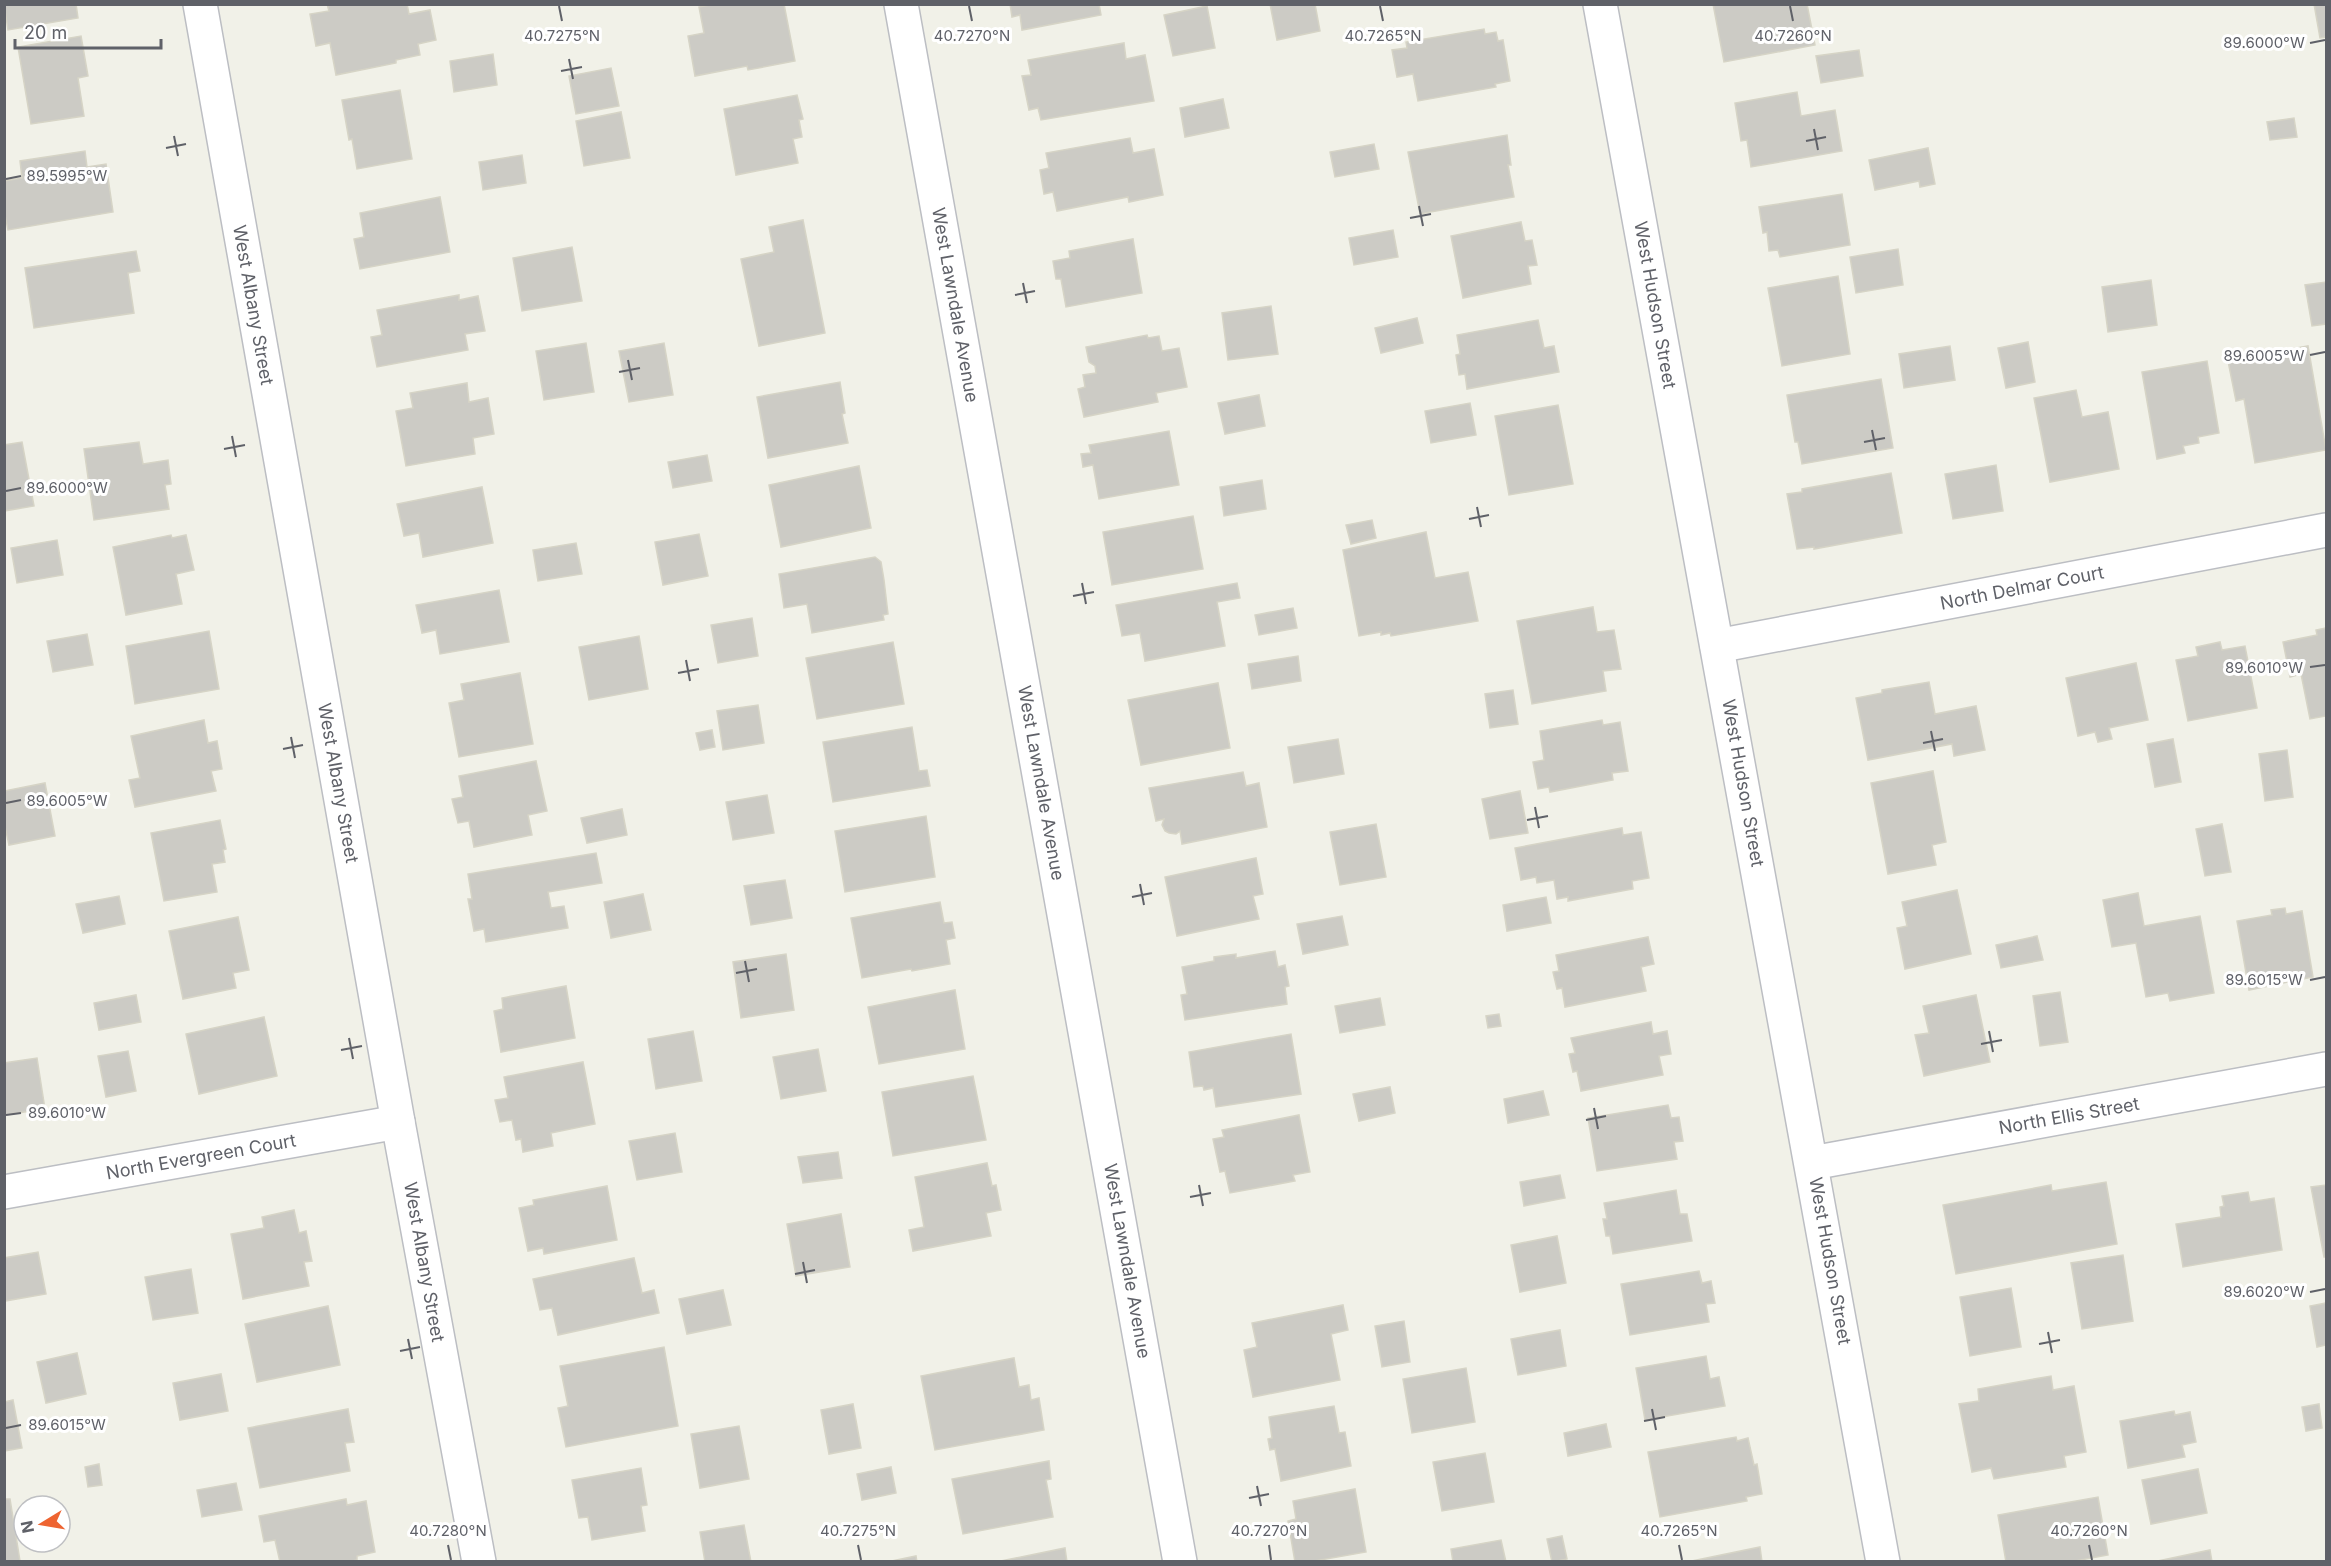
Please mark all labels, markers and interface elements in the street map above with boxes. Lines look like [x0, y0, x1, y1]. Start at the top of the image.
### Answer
scale bar [15, 12, 160, 50]
text: 20 m [24, 22, 67, 43]
text: 40.7275°N [524, 26, 600, 45]
text: 40.7270°N [934, 26, 1010, 45]
text: 40.7265°N [1344, 26, 1422, 45]
text: 40.7260°N [1754, 26, 1832, 45]
text: 89.6000°W [2223, 33, 2305, 52]
text: 89.5995°W [27, 166, 108, 185]
street label: West Lawndale Avenue [928, 206, 983, 404]
street label: West Hudson Street [1630, 220, 1681, 390]
street label: West Albany Street [229, 223, 278, 387]
text: 89.6005°W [2223, 346, 2305, 365]
text: 89.6000°W [26, 478, 108, 497]
street label: North Delmar Court [1938, 561, 2106, 614]
text: 89.6010°W [2225, 658, 2303, 677]
street label: West Lawndale Avenue [1014, 684, 1069, 882]
street label: West Hudson Street [1718, 698, 1769, 868]
street label: West Albany Street [314, 701, 363, 865]
text: 89.6005°W [26, 791, 108, 810]
text: 89.6015°W [2225, 970, 2303, 989]
street label: North Ellis Street [1997, 1093, 2141, 1138]
text: 89.6010°W [28, 1103, 106, 1122]
street label: North Evergreen Court [104, 1129, 298, 1184]
street label: West Lawndale Avenue [1100, 1162, 1155, 1360]
street label: West Hudson Street [1805, 1176, 1856, 1346]
street label: West Albany Street [400, 1180, 449, 1344]
text: 89.6020°W [2223, 1282, 2305, 1301]
text: 89.6015°W [28, 1415, 106, 1434]
north arrow [12, 1494, 72, 1554]
text: N [16, 1519, 38, 1535]
text: 40.7280°N [409, 1521, 487, 1540]
text: 40.7275°N [820, 1521, 896, 1540]
text: 40.7270°N [1231, 1521, 1307, 1540]
text: 40.7265°N [1640, 1521, 1718, 1540]
text: 40.7260°N [2050, 1521, 2128, 1540]

